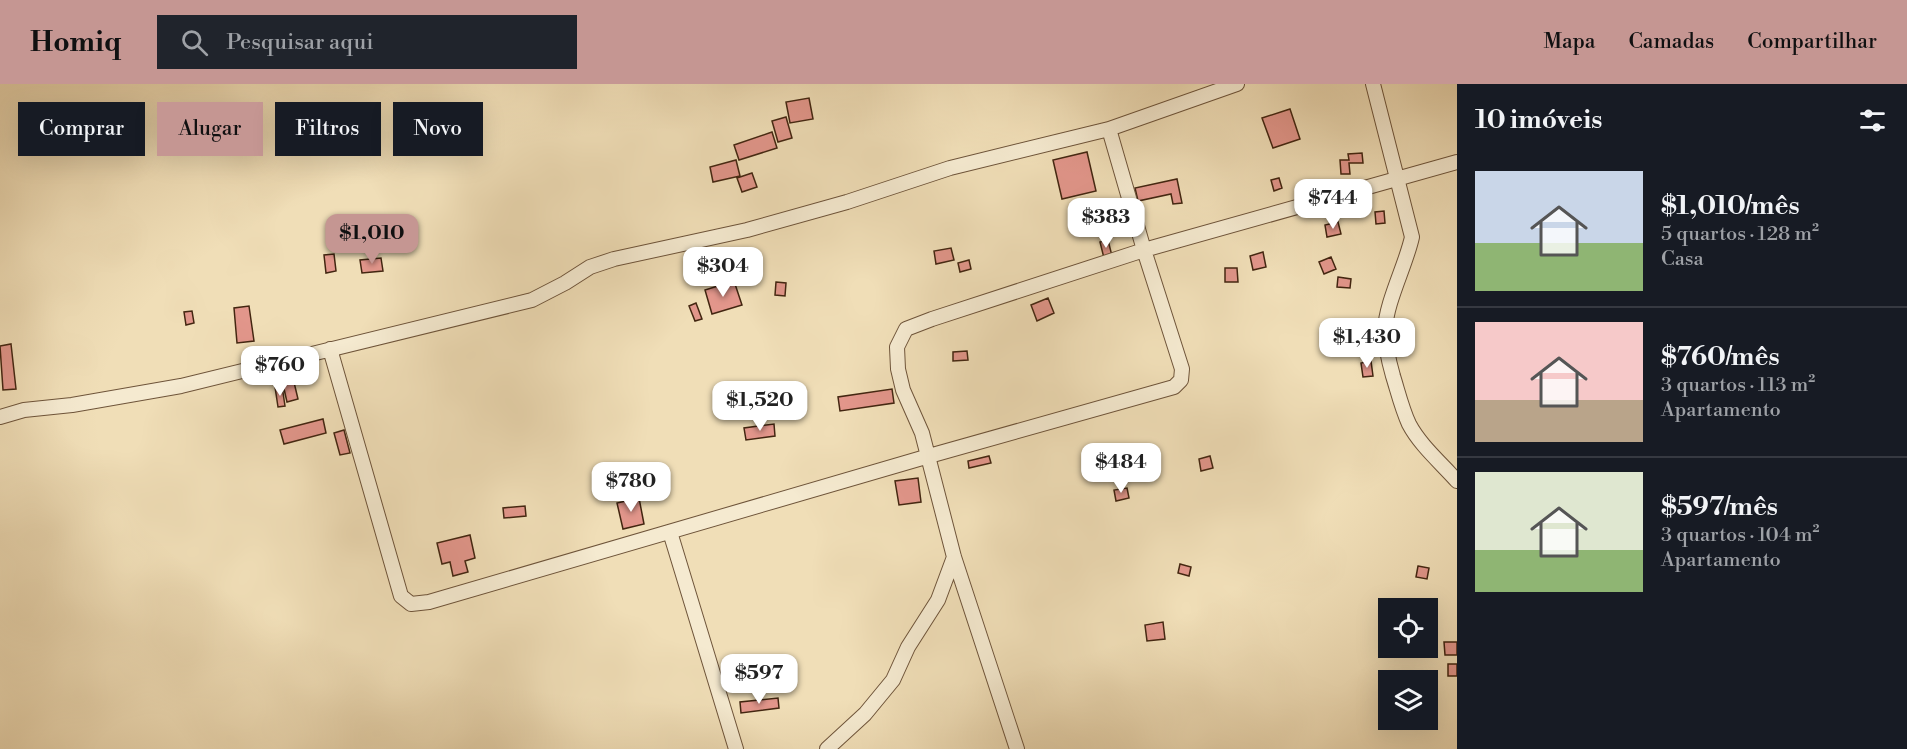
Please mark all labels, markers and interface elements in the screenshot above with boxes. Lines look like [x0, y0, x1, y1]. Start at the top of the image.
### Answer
search box [157, 15, 577, 69]
text: Homiq [30, 25, 121, 60]
icon: search [178, 26, 211, 59]
text: Pesquisar aqui [226, 29, 374, 56]
text: Mapa [1543, 29, 1595, 55]
text: Camadas [1628, 29, 1714, 55]
text: Compartilhar [1747, 29, 1877, 55]
chip: Comprar [18, 102, 145, 156]
chip: Alugar [157, 102, 263, 156]
chip: Filtros [275, 102, 381, 156]
chip: Novo [393, 102, 483, 156]
text: 10 imóveis [1475, 104, 1602, 136]
icon: filters [1856, 104, 1889, 137]
pin: $744 [1297, 179, 1369, 230]
text: $744 [1308, 186, 1358, 211]
text: $1,010/mês [1661, 190, 1800, 222]
icon: home [1523, 195, 1595, 267]
pin: $383 [1070, 198, 1142, 249]
text: $383 [1082, 205, 1130, 230]
pin: $1,010 [323, 214, 421, 265]
text: $1,010 [339, 221, 405, 246]
text: 5 quartos · 128 m² [1661, 222, 1819, 247]
pin: $304 [687, 247, 759, 298]
text: Casa [1661, 247, 1704, 272]
text: $304 [697, 254, 749, 279]
pin: $1,430 [1318, 318, 1416, 369]
text: $1,430 [1333, 325, 1401, 350]
text: $760/mês [1661, 341, 1780, 373]
pin: $760 [244, 346, 316, 397]
icon: home [1523, 346, 1595, 418]
text: $760 [255, 353, 305, 378]
text: 3 quartos · 113 m² [1661, 373, 1815, 398]
pin: $1,520 [711, 381, 809, 432]
text: $1,520 [726, 388, 794, 413]
text: Apartamento [1661, 398, 1781, 423]
pin: $484 [1085, 443, 1157, 494]
text: $484 [1095, 450, 1147, 475]
pin: $780 [595, 462, 667, 513]
text: $780 [606, 469, 656, 494]
text: $597/mês [1661, 491, 1778, 523]
icon: home [1523, 496, 1595, 568]
text: 3 quartos · 104 m² [1661, 523, 1819, 548]
text: Apartamento [1661, 548, 1781, 573]
map controls [1378, 598, 1438, 730]
button: locate [1378, 598, 1438, 658]
pin: $597 [723, 654, 795, 705]
text: $597 [735, 661, 783, 686]
button: layers [1378, 670, 1438, 730]

